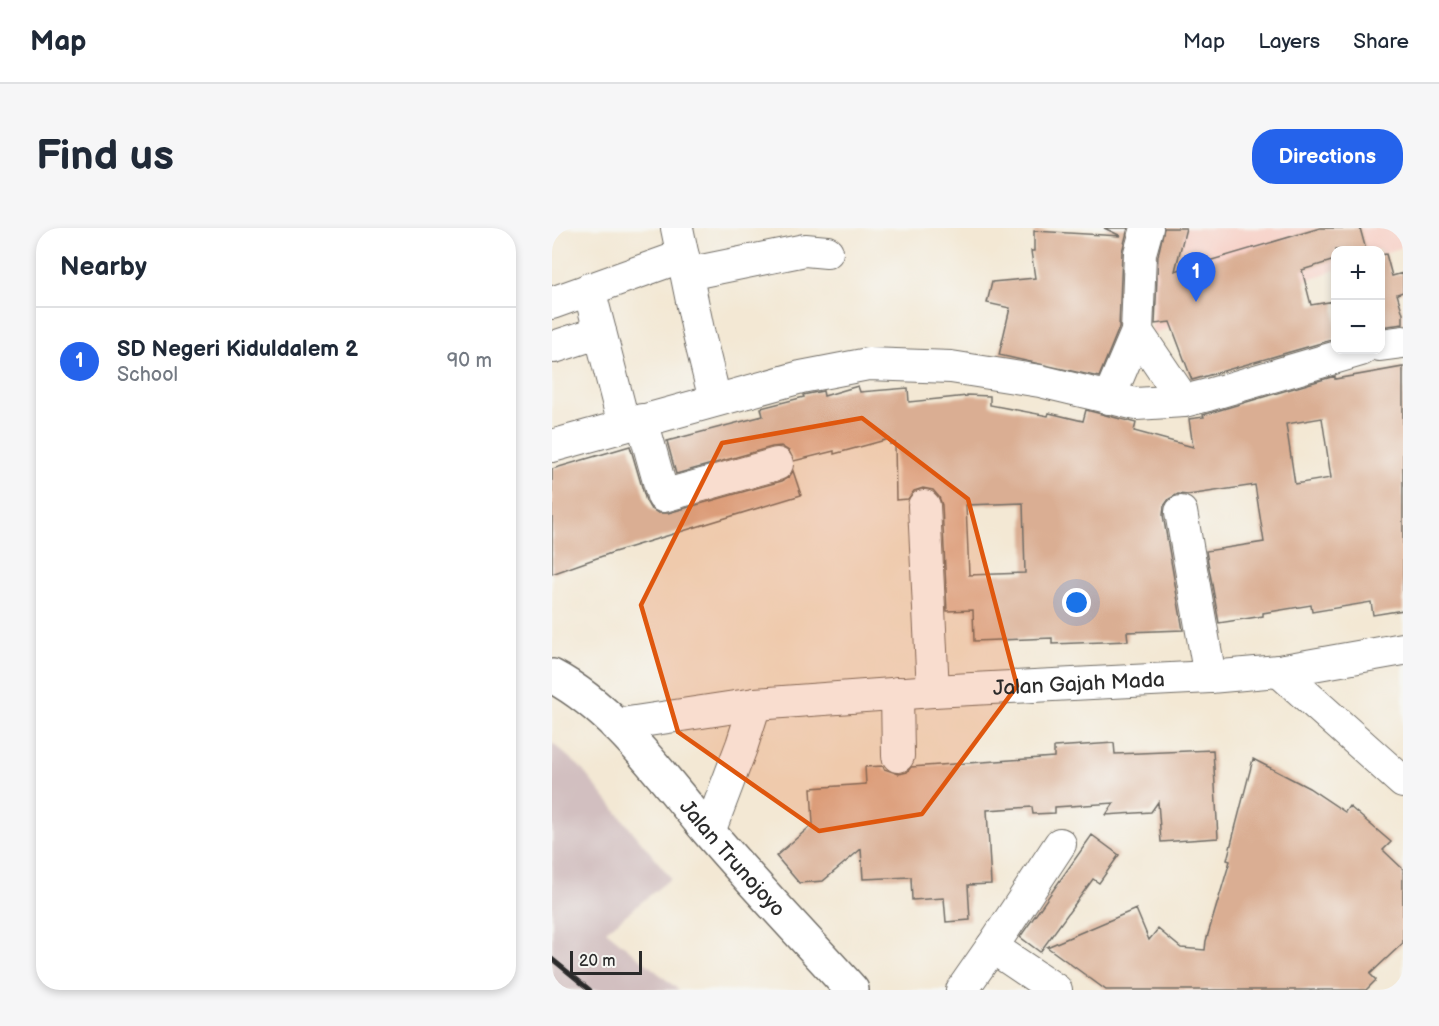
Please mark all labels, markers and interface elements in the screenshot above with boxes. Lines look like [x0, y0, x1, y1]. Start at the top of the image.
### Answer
text: Map [30, 25, 86, 58]
text: Map [1183, 29, 1225, 54]
text: Layers [1258, 29, 1320, 54]
text: Share [1353, 29, 1409, 54]
button: Directions [1252, 129, 1403, 184]
text: Find us [36, 131, 174, 182]
map controls [1331, 246, 1385, 354]
button: + [1331, 246, 1385, 300]
text: Nearby [60, 252, 147, 283]
pin: 1 [1176, 253, 1216, 302]
button: − [1331, 300, 1385, 354]
text: SD Negeri Kiduldalem 2 [117, 336, 358, 363]
text: 1 [75, 349, 84, 373]
text: 90 m [447, 349, 492, 373]
text: School [117, 363, 178, 387]
your location [1062, 588, 1091, 617]
street label: Jalan Gajah Mada [992, 667, 1165, 701]
street label: Jalan Trunojoyo [674, 795, 790, 922]
scale bar [570, 948, 642, 976]
text: 20 m [579, 952, 615, 971]

